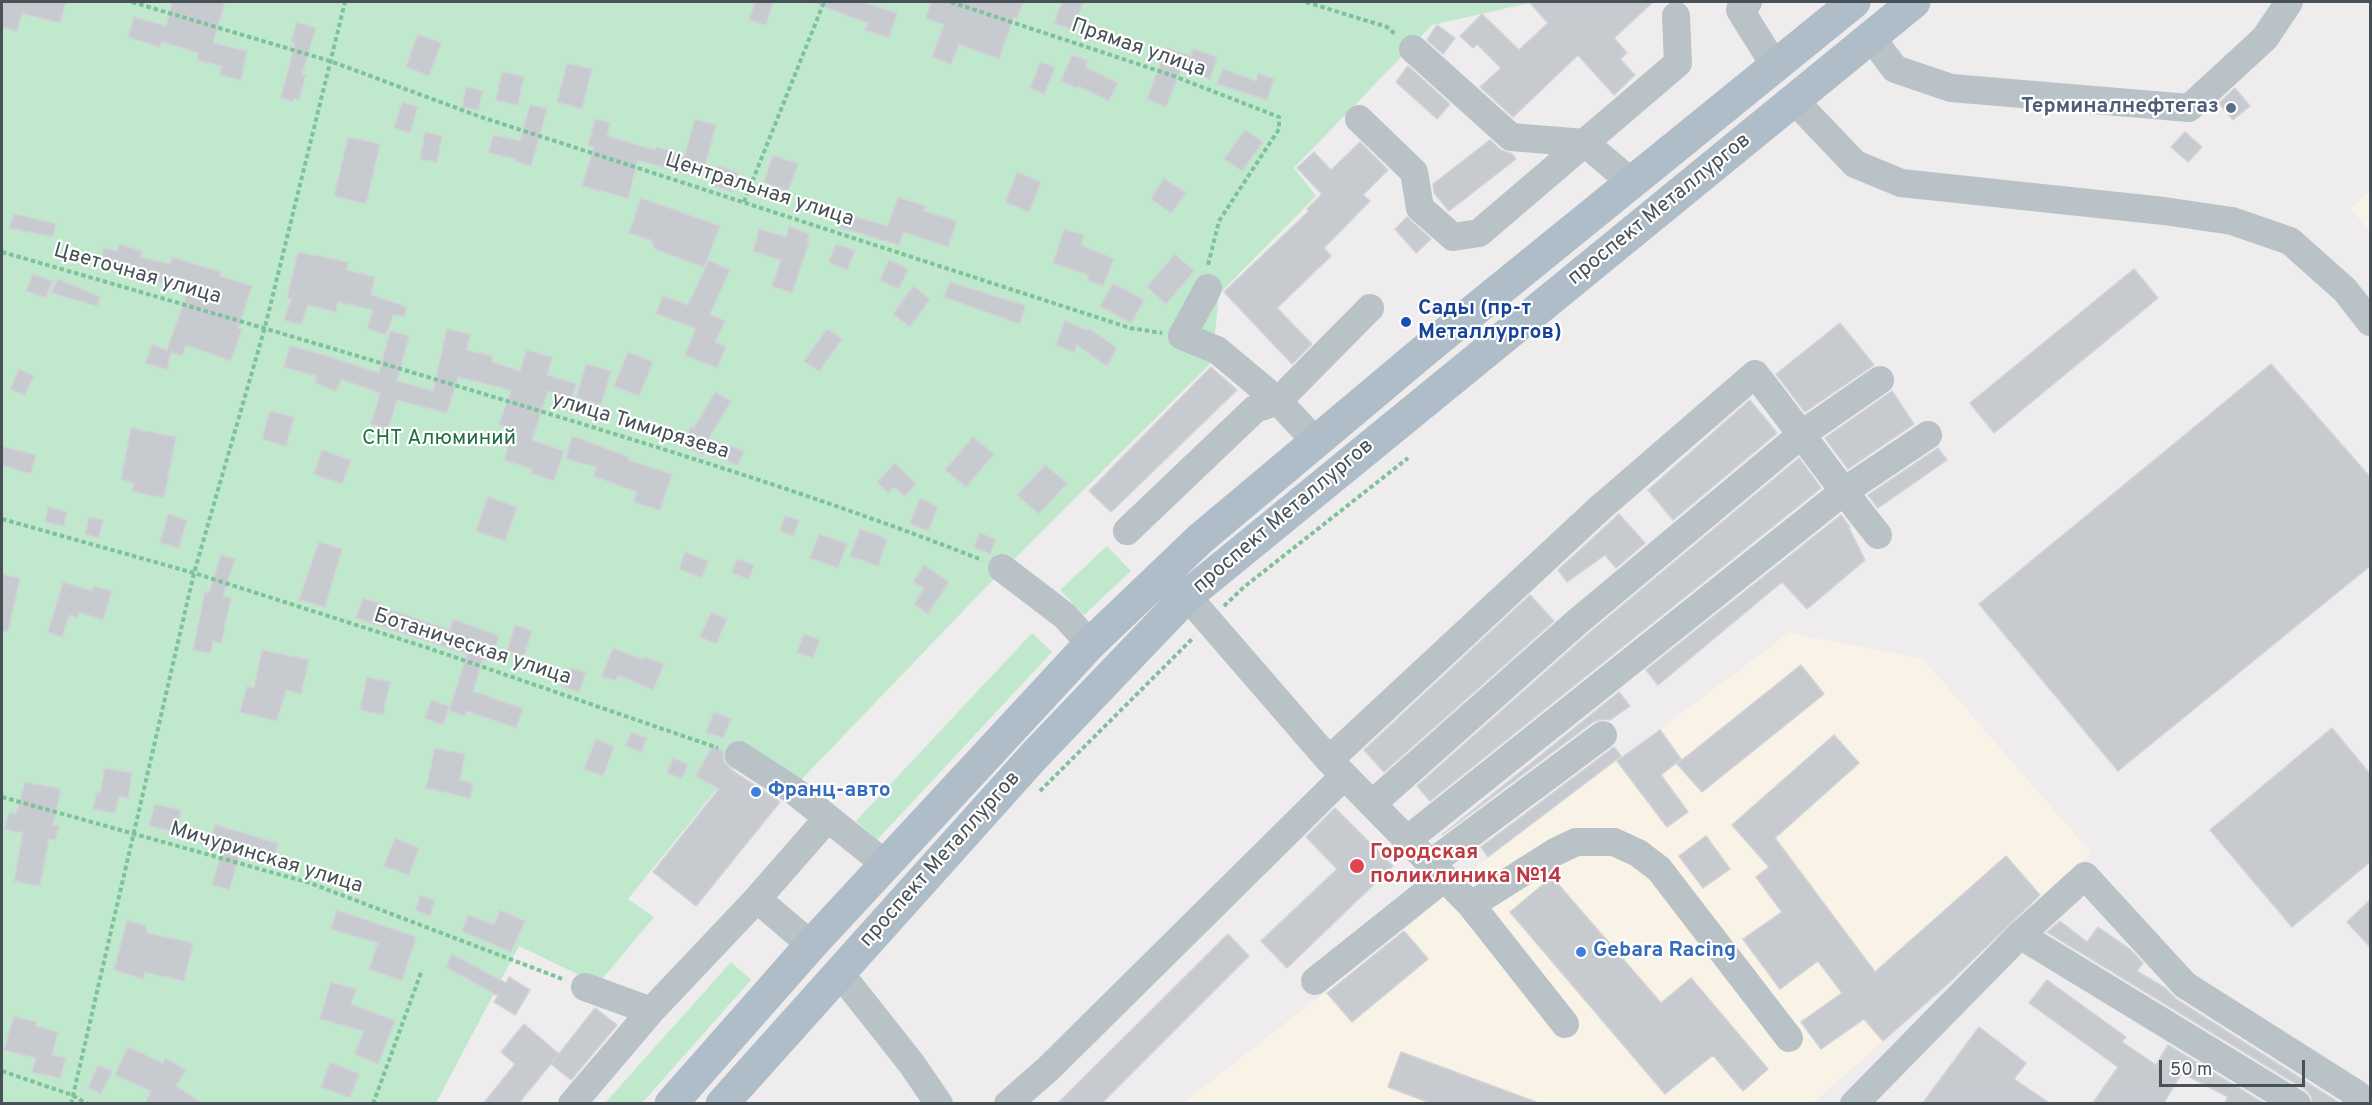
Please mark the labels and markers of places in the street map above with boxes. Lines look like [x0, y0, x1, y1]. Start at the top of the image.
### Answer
place label: Терминалнефтегаз [2021, 95, 2219, 121]
marker: Терминалнефтегаз [2224, 101, 2238, 115]
place label: Сады (пр-т Металлургов) [1418, 297, 1562, 347]
marker: Сады (пр-т Металлургов) [1399, 315, 1413, 329]
place label: Франц-авто [768, 779, 891, 805]
marker: Франц-авто [749, 785, 763, 799]
place label: Городская поликлиника №14 [1370, 841, 1562, 891]
marker: Городская поликлиника №14 [1348, 857, 1366, 875]
place label: Gebara Racing [1593, 939, 1736, 965]
marker: Gebara Racing [1574, 945, 1588, 959]

